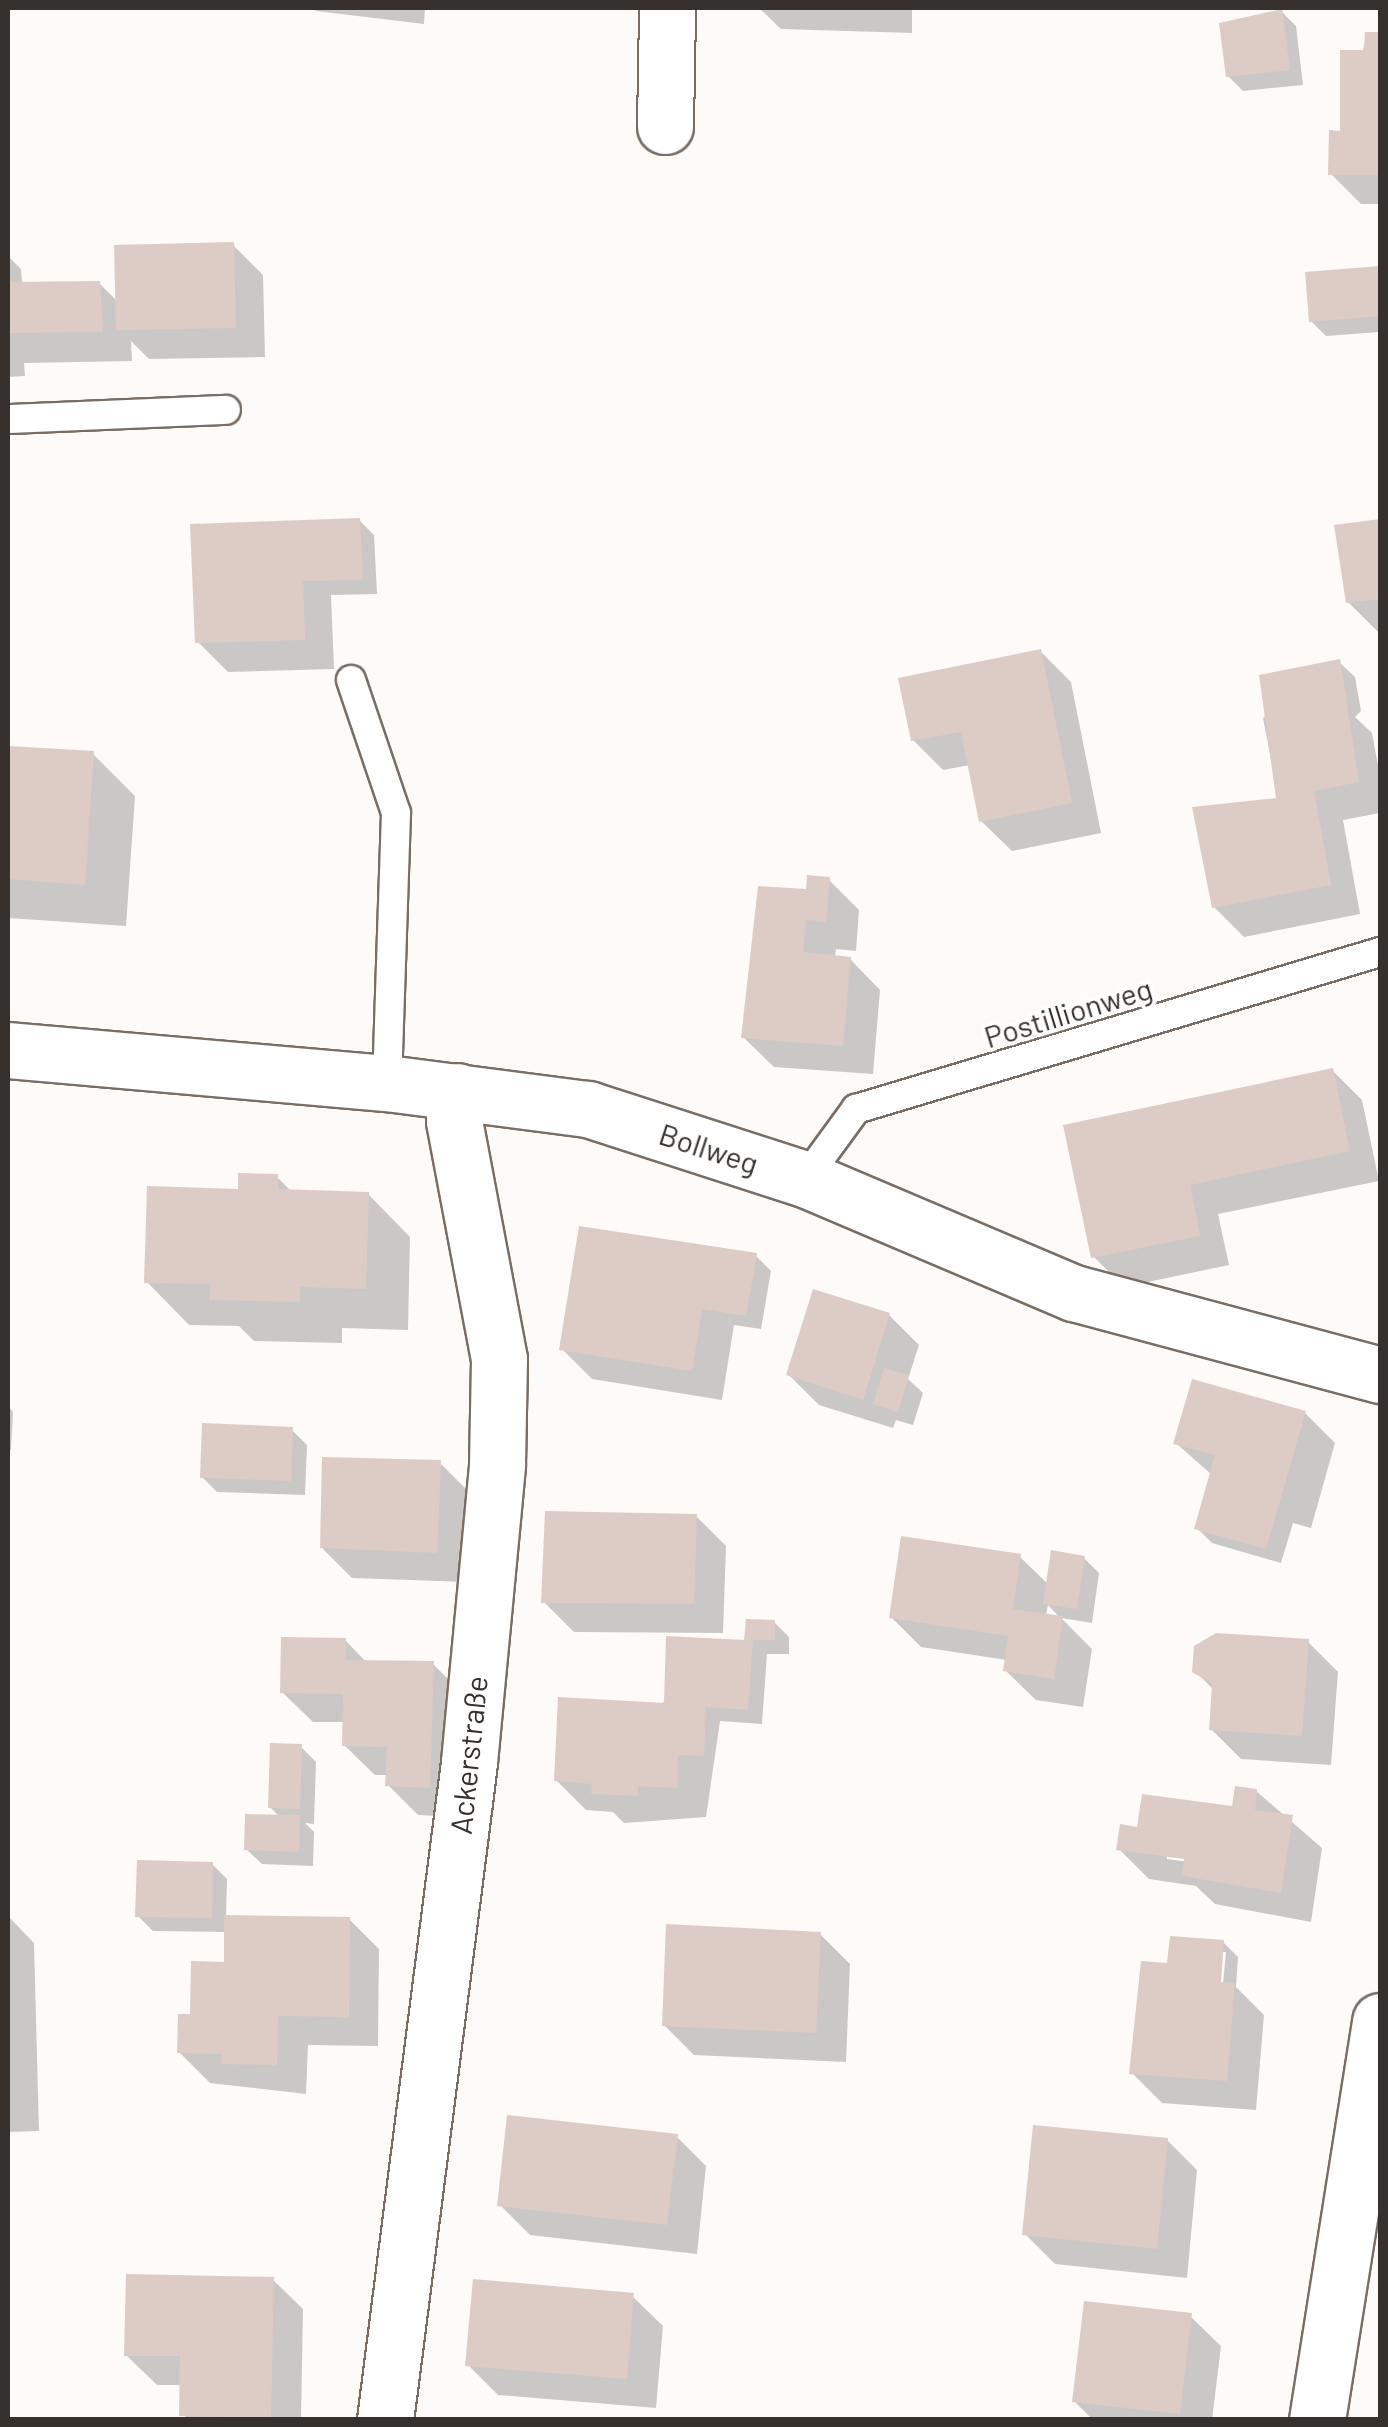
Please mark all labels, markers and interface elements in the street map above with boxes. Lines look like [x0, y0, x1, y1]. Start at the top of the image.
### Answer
street label: Postillionweg [980, 969, 1156, 1055]
street label: Bollweg [655, 1115, 763, 1181]
street label: Ackerstraße [442, 1674, 494, 1836]

